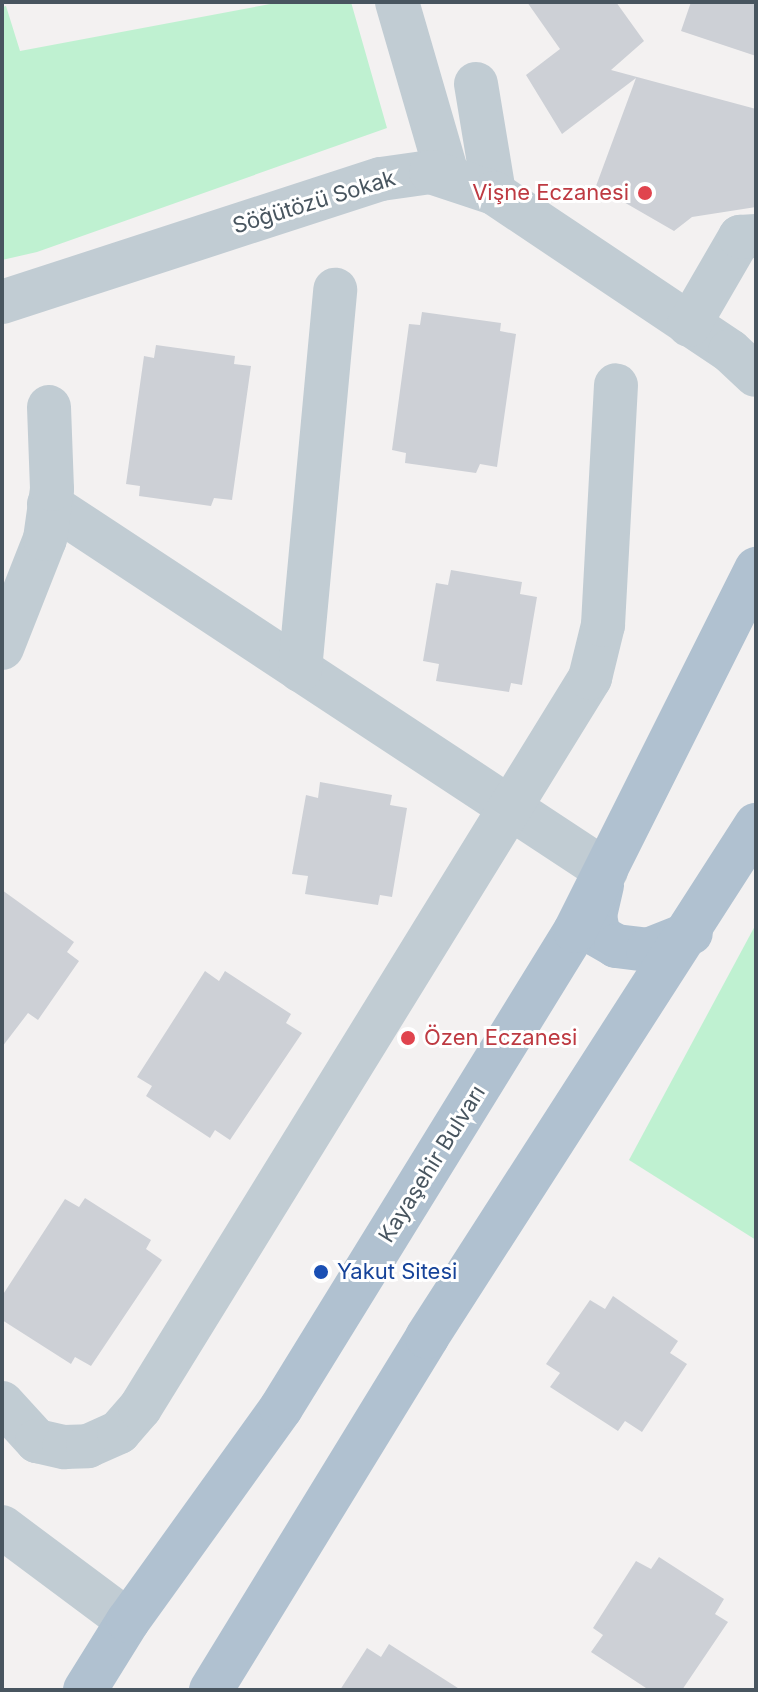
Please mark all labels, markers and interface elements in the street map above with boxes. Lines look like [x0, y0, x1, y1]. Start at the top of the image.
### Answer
street label: Söğütözü Sokak [229, 165, 399, 239]
place label: Vişne Eczanesi [472, 180, 629, 206]
marker: Vişne Eczanesi [636, 184, 654, 202]
place label: Özen Eczanesi [424, 1025, 577, 1051]
marker: Özen Eczanesi [399, 1029, 417, 1047]
street label: Kayaşehir Bulvarı [373, 1081, 491, 1247]
place label: Yakut Sitesi [337, 1259, 457, 1285]
marker: Yakut Sitesi [312, 1263, 330, 1281]

